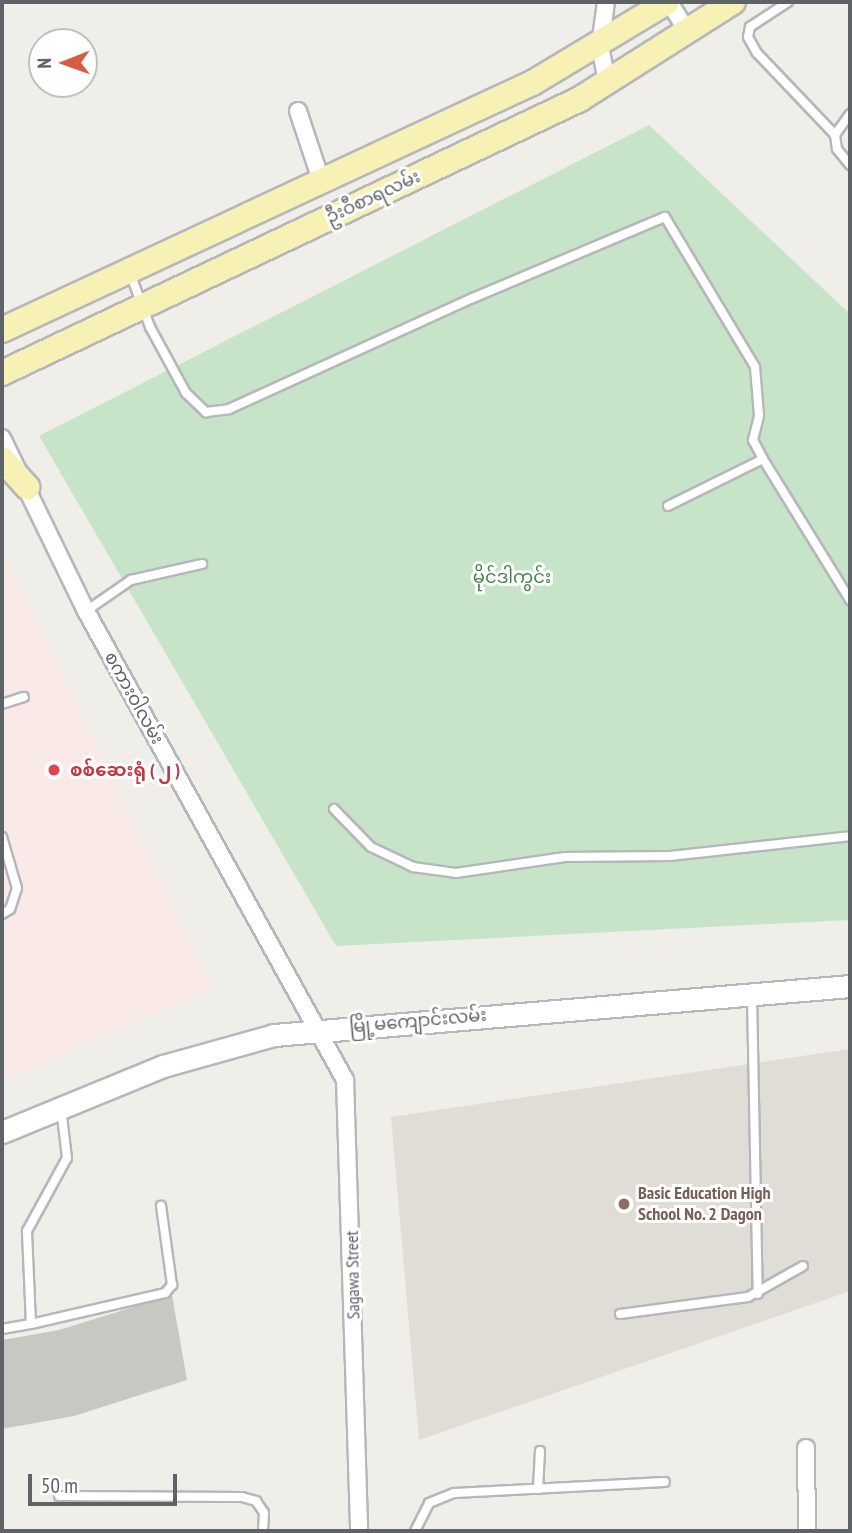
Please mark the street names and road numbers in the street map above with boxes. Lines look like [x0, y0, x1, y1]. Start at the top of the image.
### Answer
street label: ဦးဝီစာရလမ်း [322, 166, 424, 228]
street label: စကားဝါလမ်း [100, 648, 168, 748]
street label: မြို့မကျောင်းလမ်း [348, 1004, 488, 1038]
street label: Sagawa Street [341, 1230, 365, 1320]

